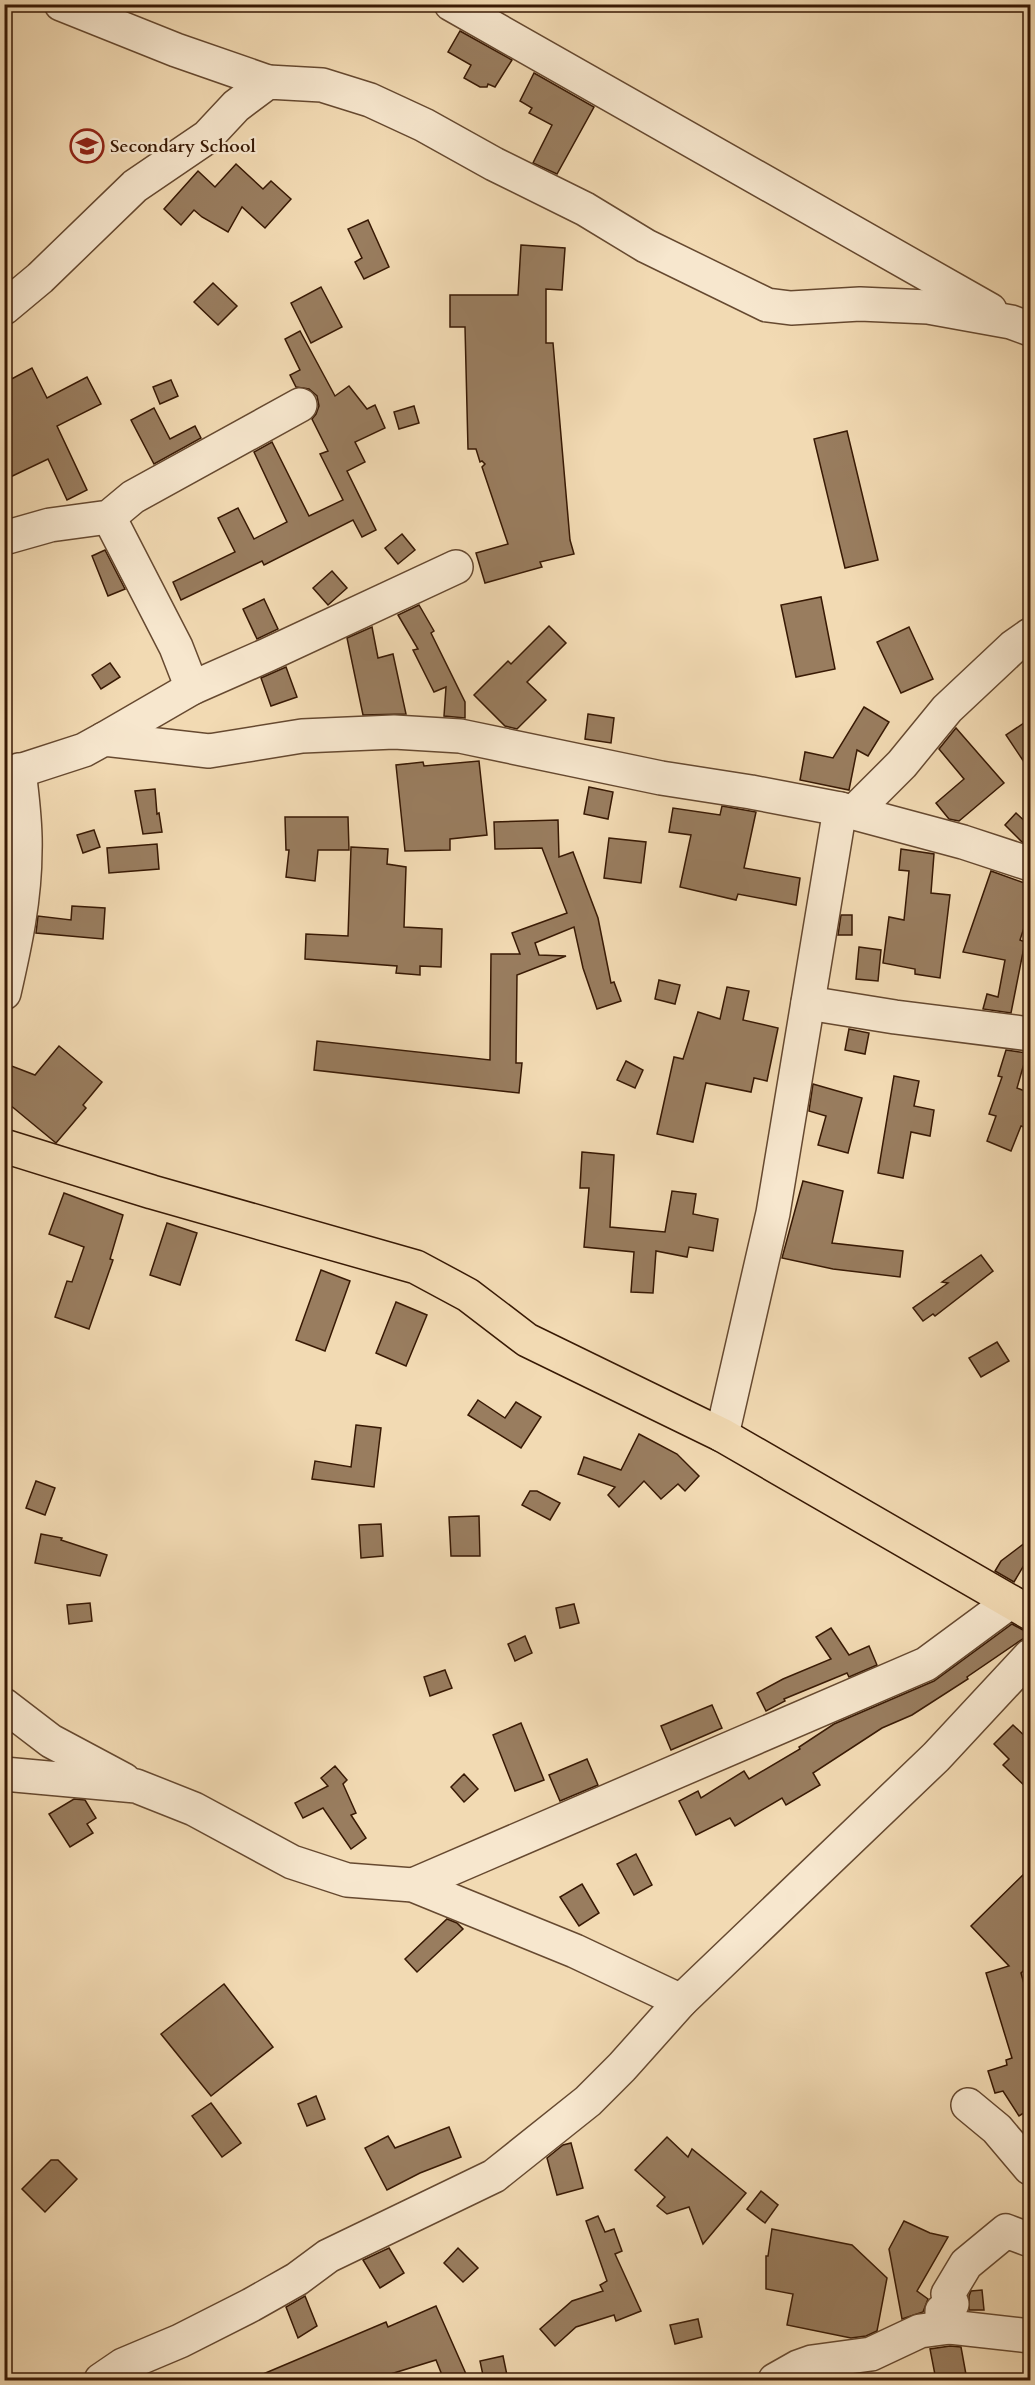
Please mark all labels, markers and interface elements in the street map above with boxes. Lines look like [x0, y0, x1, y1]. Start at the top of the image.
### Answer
school or university icon: Secondary School [69, 128, 105, 164]
place label: Secondary School [110, 134, 256, 159]

